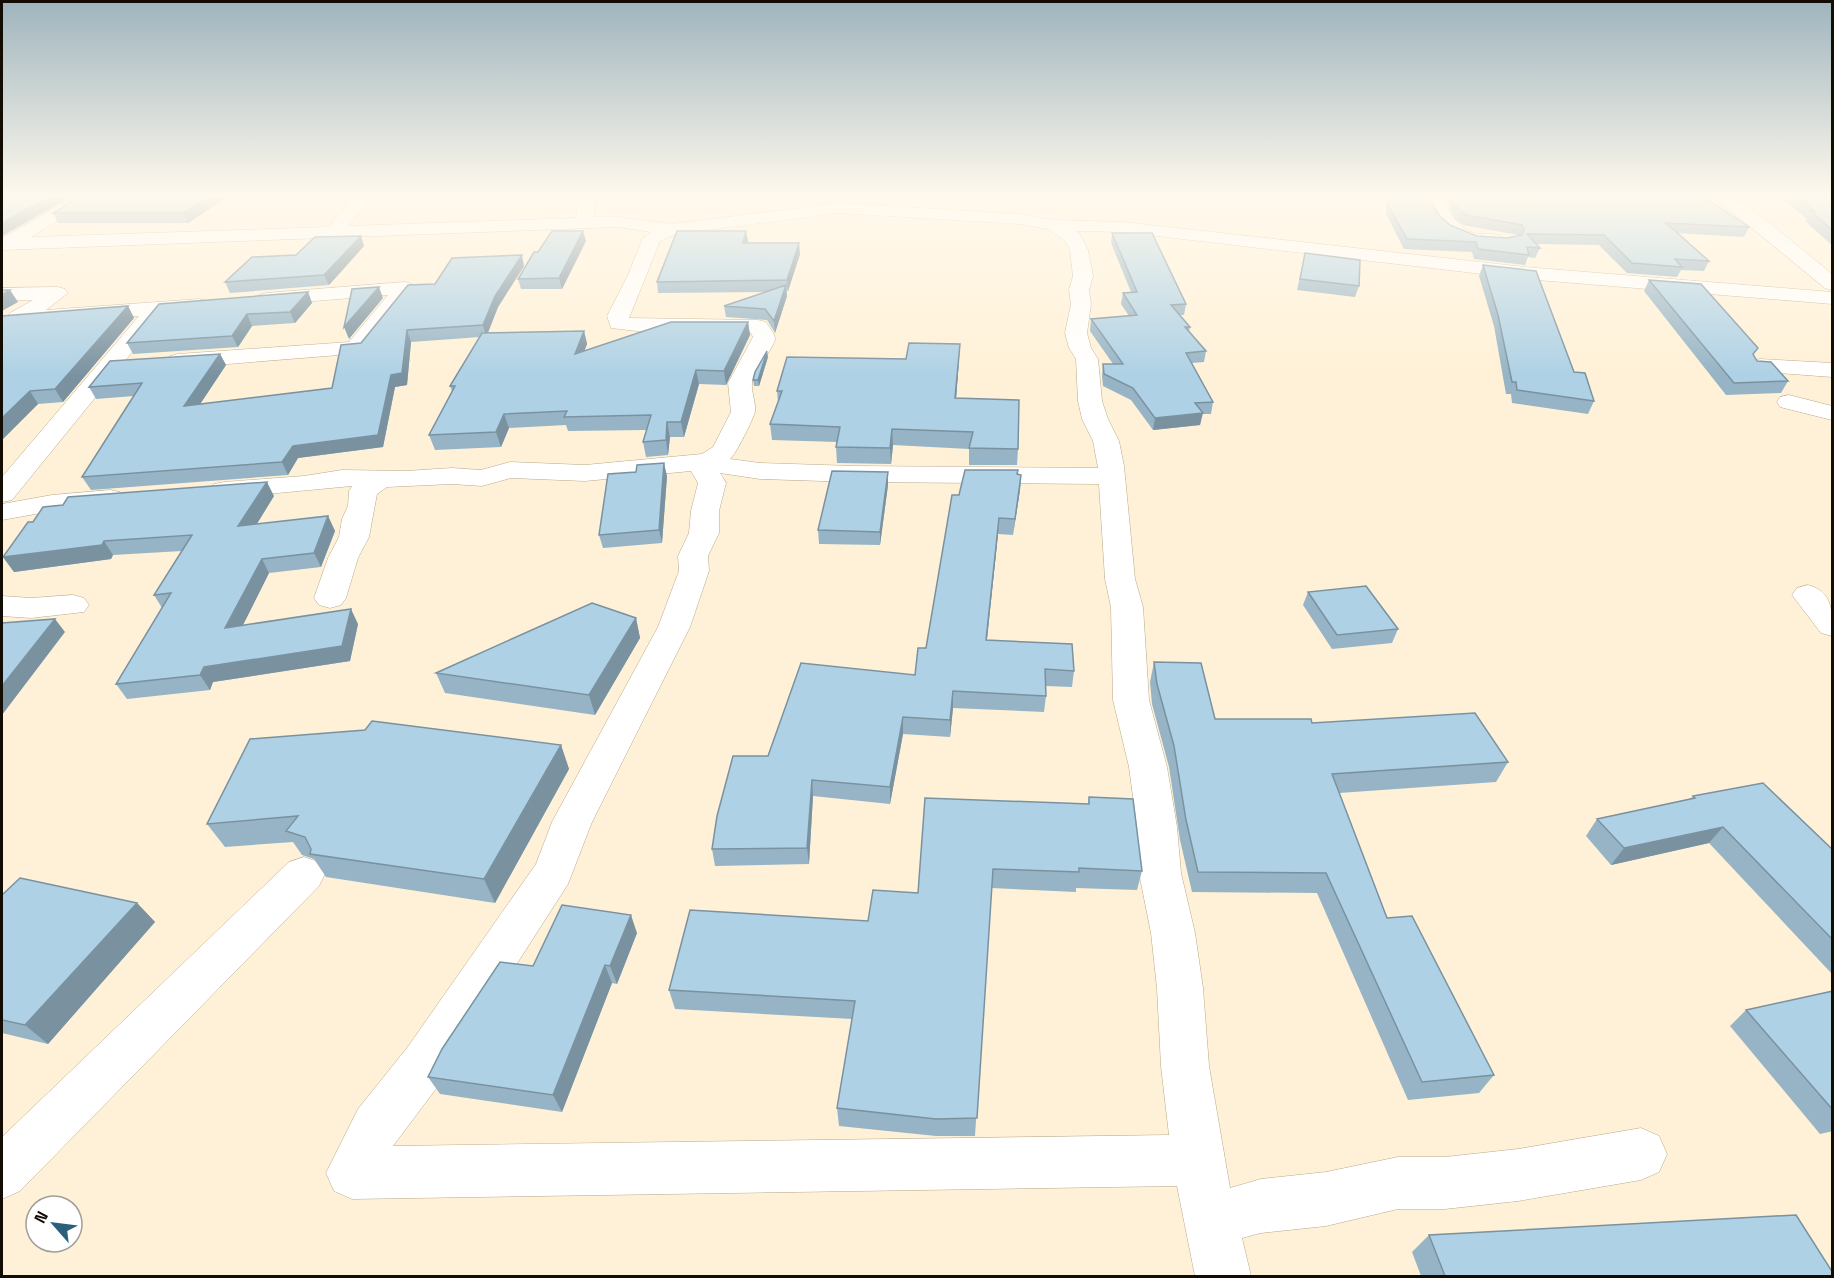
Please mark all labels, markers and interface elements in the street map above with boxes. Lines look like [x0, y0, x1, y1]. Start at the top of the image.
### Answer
north arrow [24, 1194, 84, 1254]
text: N [29, 1208, 53, 1227]

